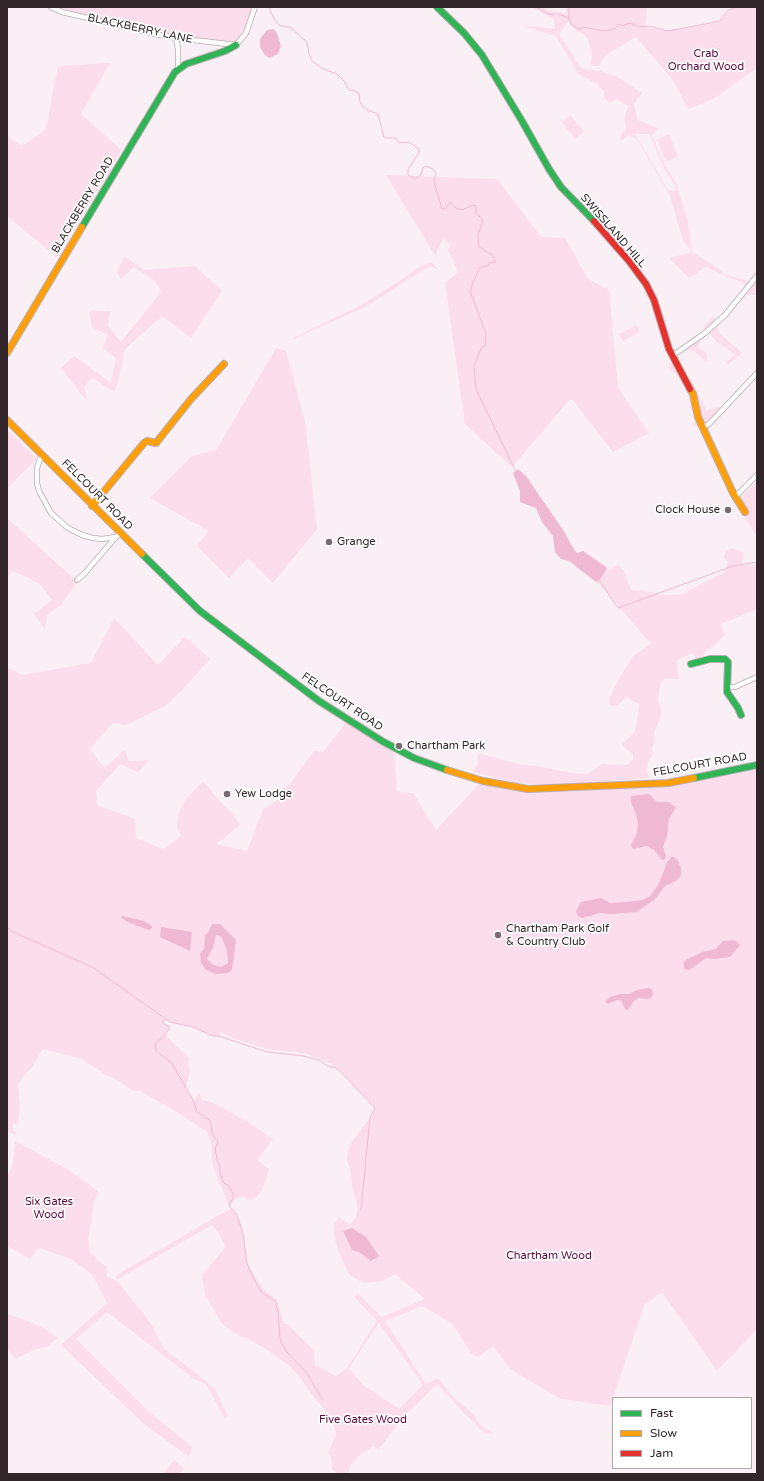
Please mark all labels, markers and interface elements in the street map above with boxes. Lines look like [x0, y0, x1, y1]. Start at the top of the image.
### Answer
street label: BLACKBERRY LANE [86, 11, 194, 47]
park label: Crab Orchard Wood [668, 47, 744, 73]
street label: BLACKBERRY ROAD [49, 154, 117, 256]
street label: SWISSLAND HILL [578, 192, 648, 270]
street label: FELCOURT ROAD [59, 457, 135, 533]
place label: Clock House [655, 503, 720, 517]
marker: Clock House [723, 505, 733, 515]
place label: Grange [337, 535, 376, 549]
marker: Grange [324, 537, 334, 547]
street label: FELCOURT ROAD [299, 670, 385, 734]
place label: Chartham Park [407, 739, 485, 753]
marker: Chartham Park [394, 741, 404, 751]
street label: FELCOURT ROAD [652, 750, 748, 780]
place label: Yew Lodge [235, 787, 292, 801]
marker: Yew Lodge [222, 789, 232, 799]
place label: Chartham Park Golf & Country Club [506, 922, 609, 948]
marker: Chartham Park Golf & Country Club [493, 930, 503, 940]
park label: Six Gates Wood [25, 1195, 73, 1221]
park label: Chartham Wood [506, 1249, 592, 1263]
legend [612, 1397, 752, 1469]
text: Fast [650, 1406, 673, 1420]
park label: Five Gates Wood [319, 1413, 407, 1427]
text: Slow [650, 1426, 677, 1440]
text: Jam [650, 1446, 673, 1460]

